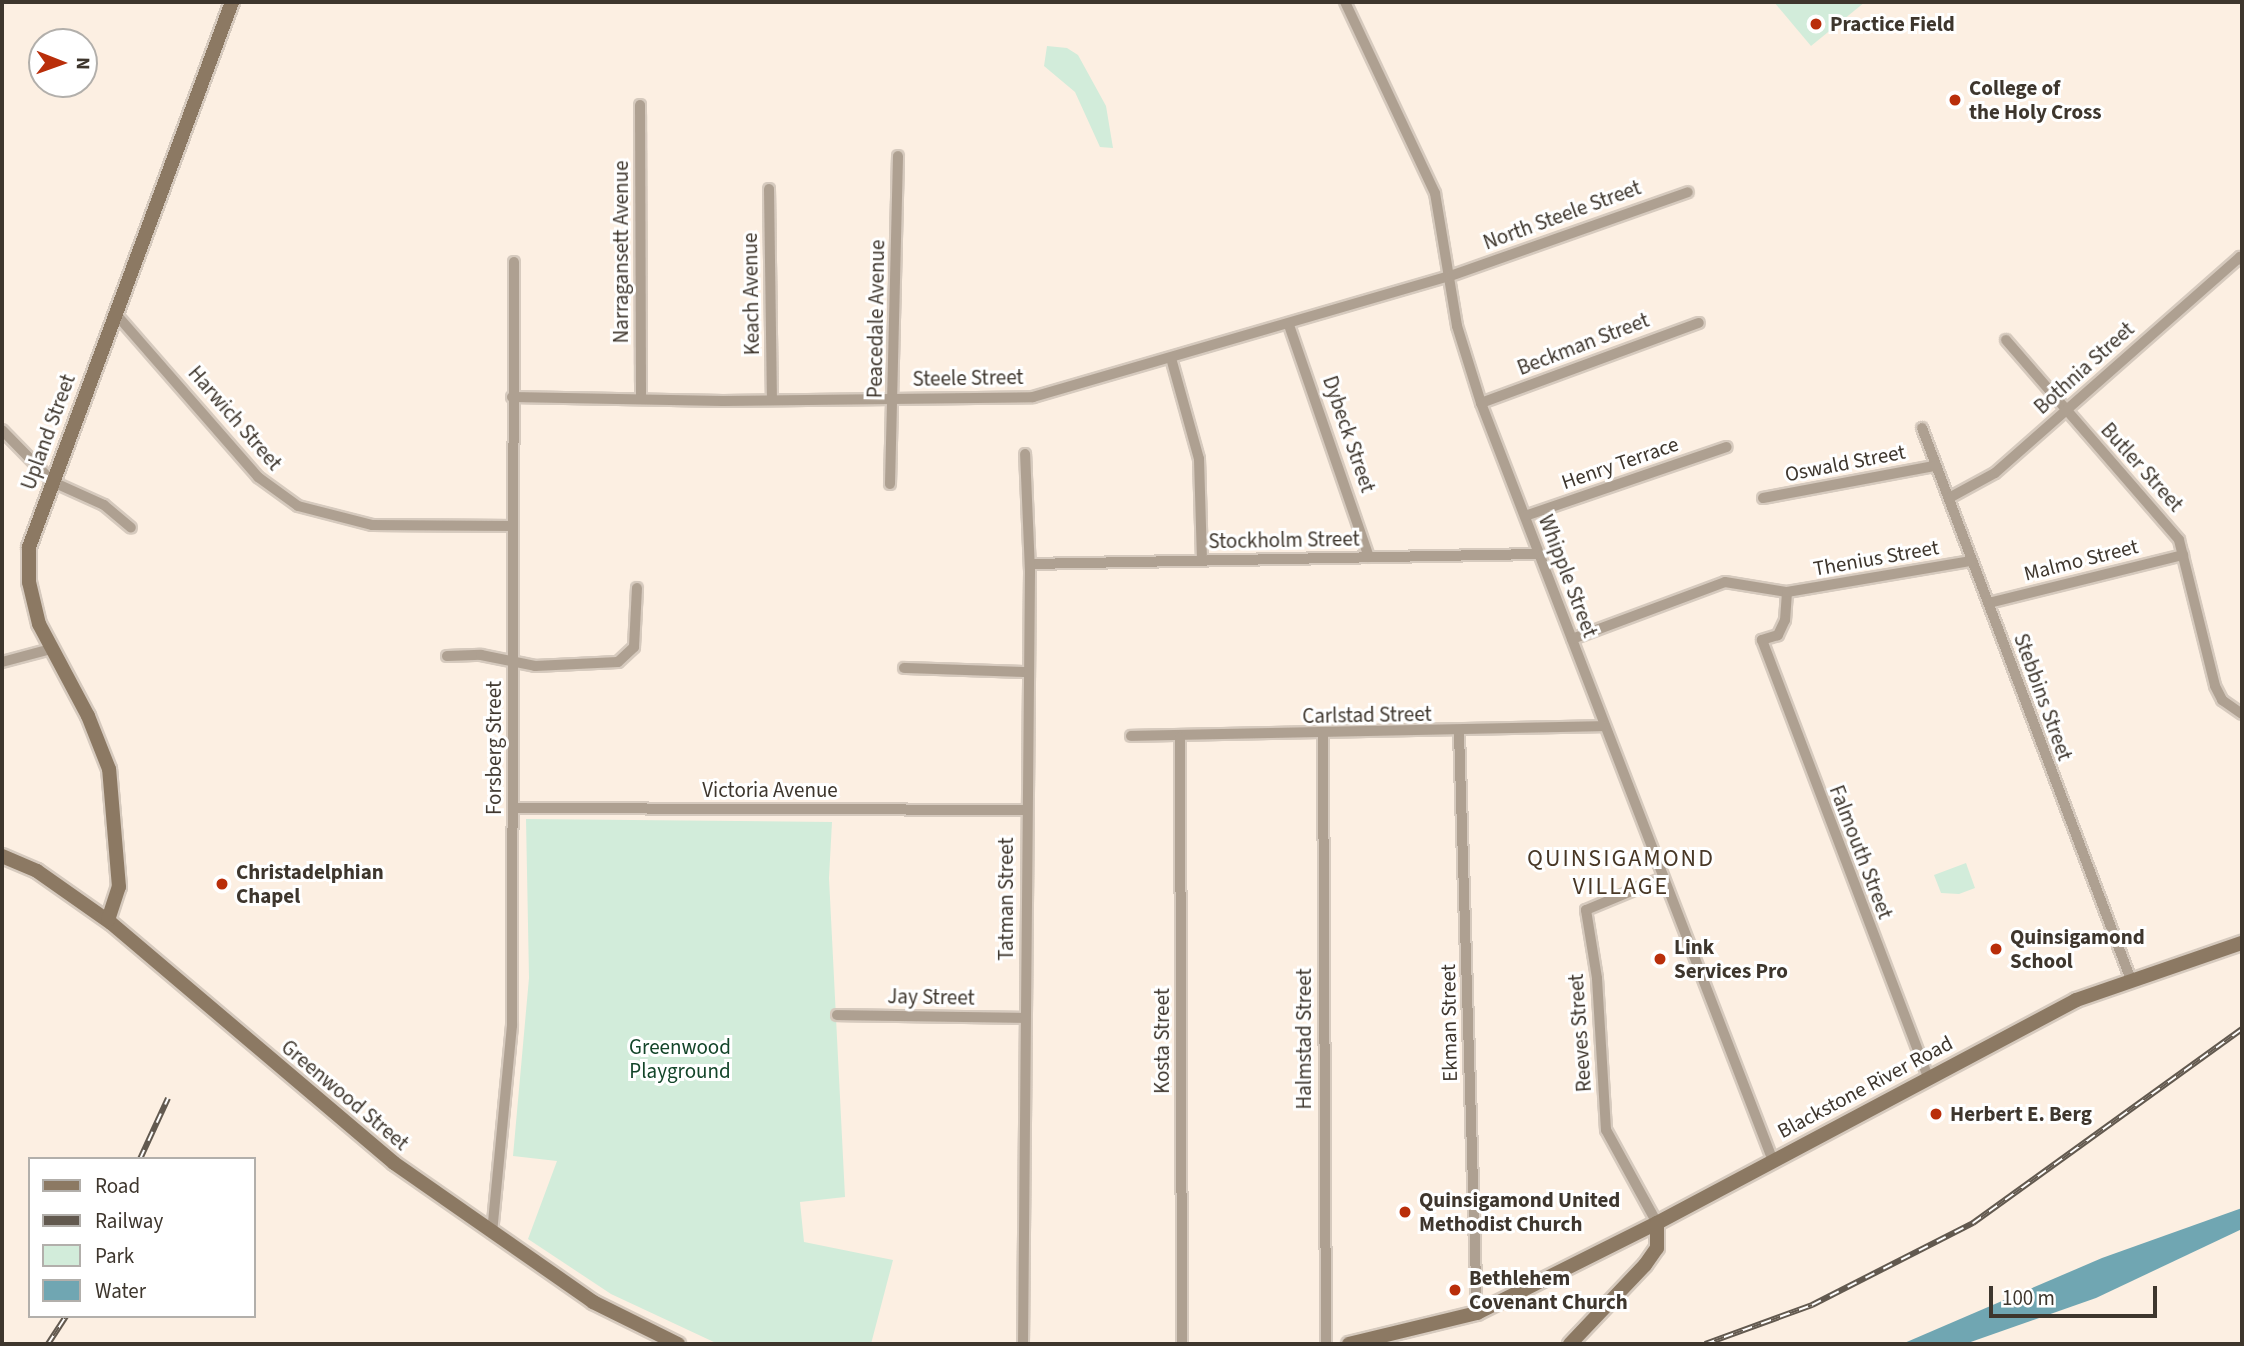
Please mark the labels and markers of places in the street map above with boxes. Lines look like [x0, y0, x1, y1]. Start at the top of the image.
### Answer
place label: Practice Field [1830, 11, 1955, 37]
marker: Practice Field [1808, 16, 1824, 32]
place label: College of the Holy Cross [1969, 75, 2102, 125]
marker: College of the Holy Cross [1947, 92, 1963, 108]
place label: Christadelphian Chapel [236, 859, 384, 909]
marker: Christadelphian Chapel [214, 876, 230, 892]
place label: Quinsigamond School [2010, 924, 2145, 974]
place label: Link Services Pro [1674, 934, 1788, 984]
marker: Quinsigamond School [1988, 941, 2004, 957]
marker: Link Services Pro [1652, 951, 1668, 967]
place label: Herbert E. Berg [1950, 1101, 2092, 1127]
marker: Herbert E. Berg [1928, 1106, 1944, 1122]
place label: Quinsigamond United Methodist Church [1419, 1187, 1620, 1237]
marker: Quinsigamond United Methodist Church [1397, 1204, 1413, 1220]
place label: Bethlehem Covenant Church [1469, 1265, 1628, 1315]
marker: Bethlehem Covenant Church [1447, 1282, 1463, 1298]

